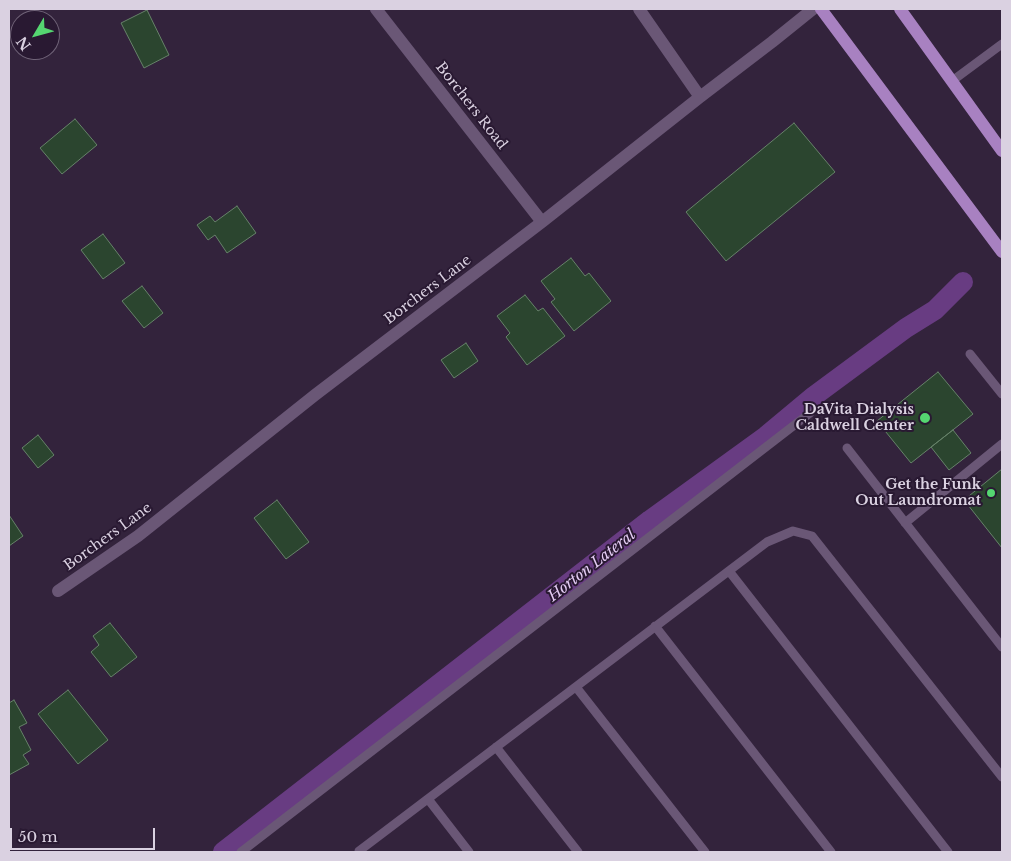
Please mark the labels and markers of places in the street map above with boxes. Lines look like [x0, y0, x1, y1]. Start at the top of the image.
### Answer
place label: DaVita Dialysis Caldwell Center [795, 402, 914, 434]
marker: DaVita Dialysis Caldwell Center [918, 411, 932, 425]
place label: Get the Funk Out Laundromat [855, 477, 981, 510]
marker: Get the Funk Out Laundromat [985, 487, 997, 499]

